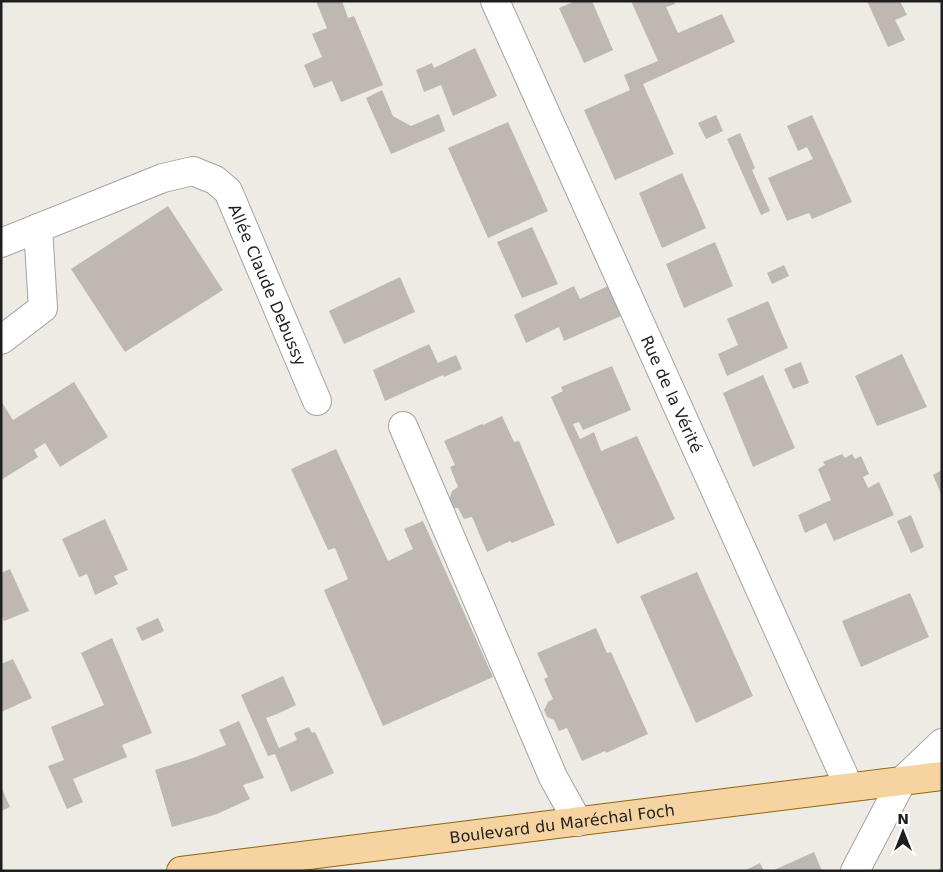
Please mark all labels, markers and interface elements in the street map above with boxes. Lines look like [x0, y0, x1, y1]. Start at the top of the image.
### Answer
street label: Allée Claude Debussy [225, 201, 310, 369]
street label: Rue de la Vérité [637, 333, 706, 456]
street label: Boulevard du Maréchal Foch [448, 800, 676, 847]
north arrow [878, 807, 928, 857]
text: N [897, 811, 909, 827]

